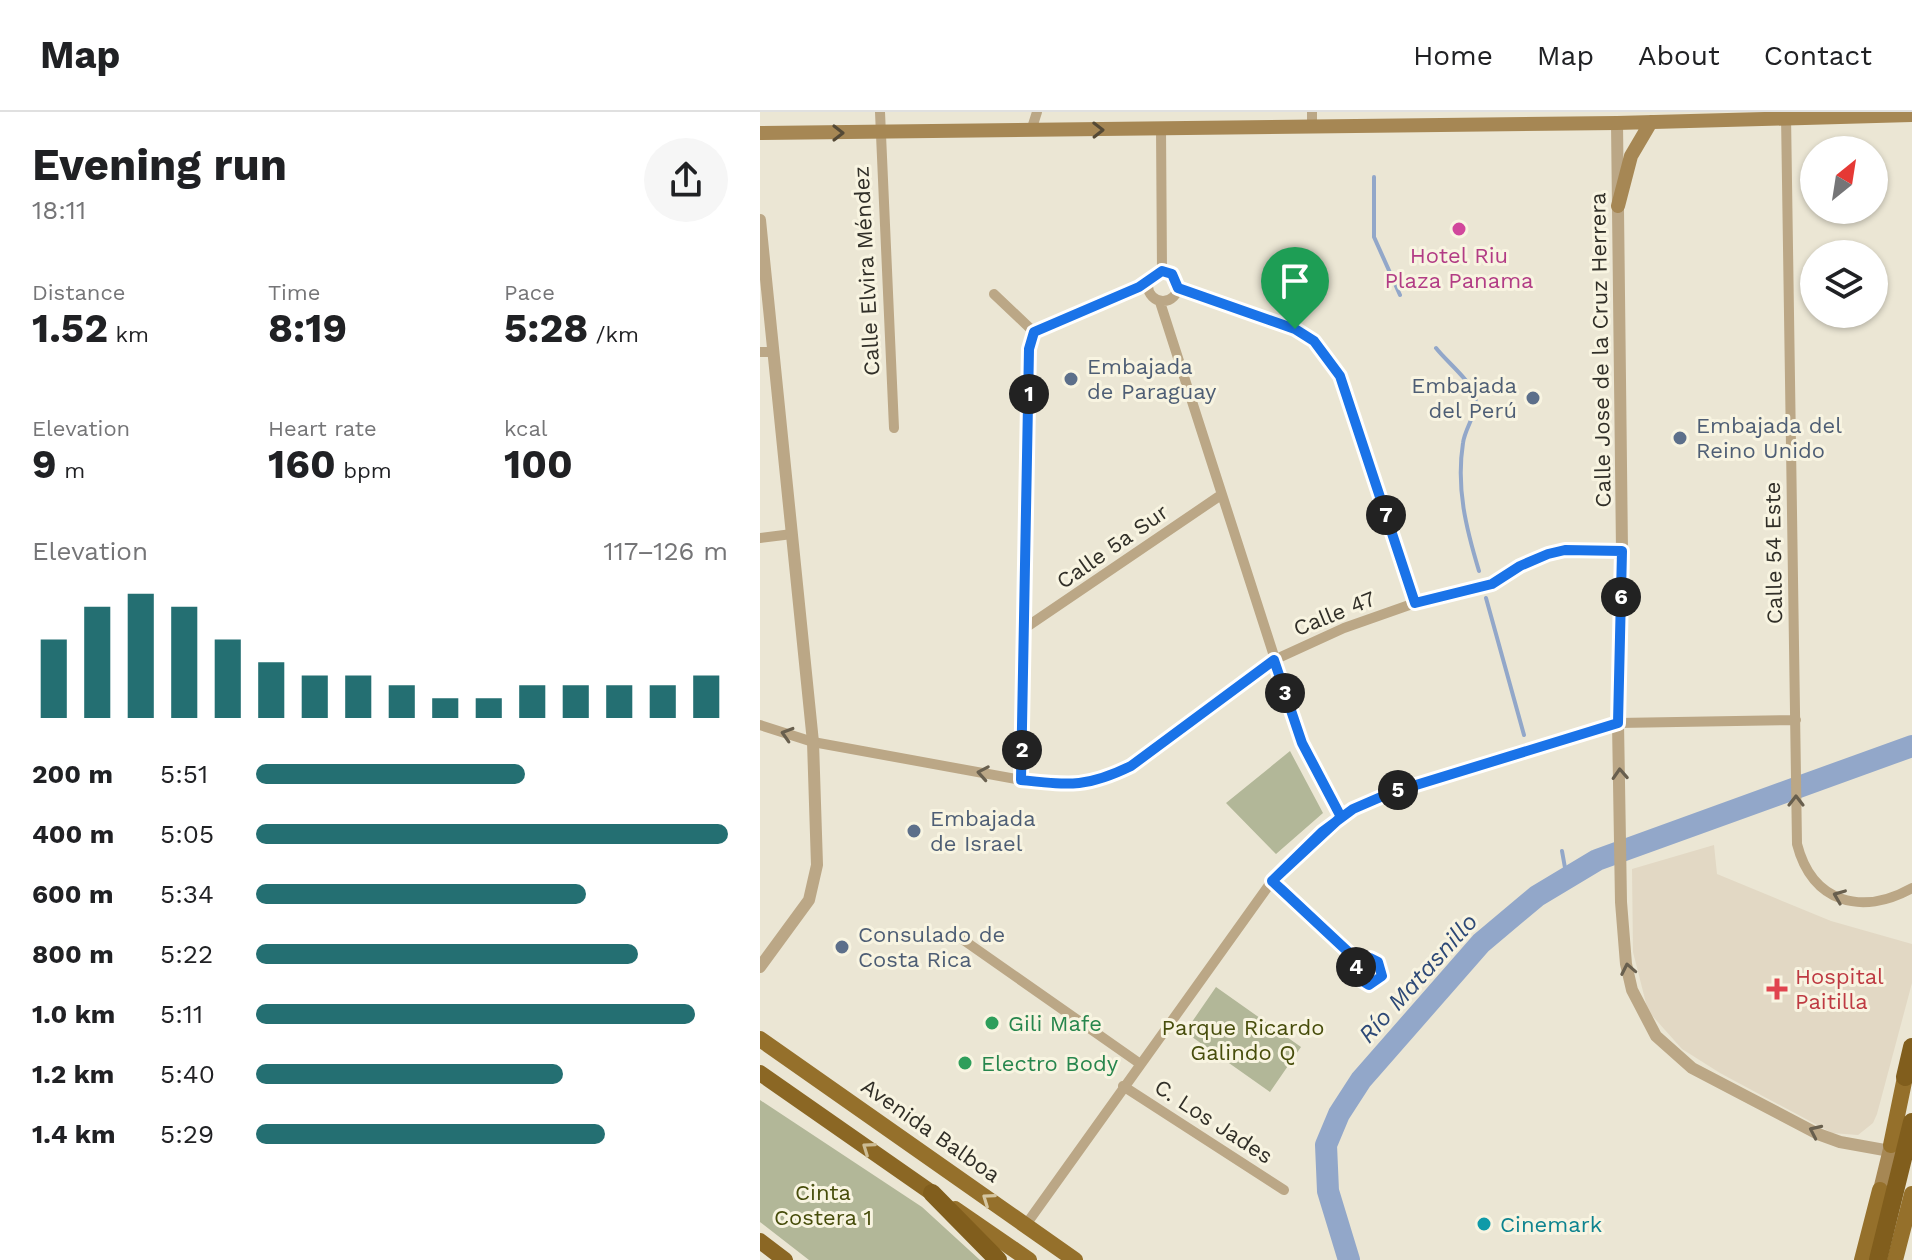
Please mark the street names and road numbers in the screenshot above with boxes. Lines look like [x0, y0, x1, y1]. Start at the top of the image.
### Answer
street label: Calle Elvira Méndez [849, 165, 884, 377]
street label: Calle Jose de la Cruz Herrera [1585, 192, 1616, 508]
street label: Calle 54 Este [1760, 482, 1787, 624]
street label: Calle 5a Sur [1052, 499, 1173, 594]
street label: Calle 47 [1290, 586, 1379, 641]
street label: Avenida Balboa [857, 1073, 1005, 1188]
street label: C. Los Jades [1150, 1074, 1277, 1169]

